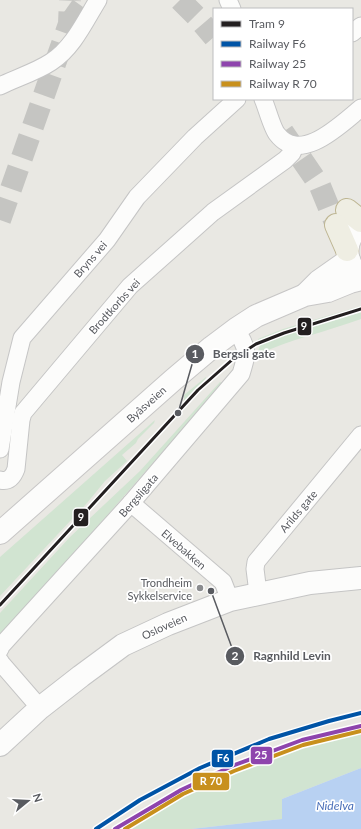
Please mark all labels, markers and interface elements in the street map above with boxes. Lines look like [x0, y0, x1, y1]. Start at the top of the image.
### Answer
legend [213, 8, 353, 100]
text: Tram 9 [249, 16, 285, 31]
text: Railway F6 [249, 36, 306, 51]
text: Railway 25 [249, 56, 306, 71]
text: Railway R 70 [249, 76, 317, 91]
street label: Bryns vei [71, 238, 110, 280]
street label: Brodtkorbs vei [86, 275, 143, 336]
line badge: 9 [297, 317, 312, 336]
text: 9 [301, 319, 307, 332]
callout: Bergsli gate [185, 342, 283, 366]
text: 1 [192, 346, 199, 361]
text: Bergsli gate [213, 346, 276, 361]
street label: Byåsveien [124, 383, 168, 425]
street label: Bergsligata [116, 471, 160, 519]
street label: Arilds gate [277, 487, 320, 535]
line badge: 9 [73, 508, 89, 527]
text: 9 [78, 510, 84, 523]
street label: Elvebakken [159, 526, 209, 572]
place label: Trondheim Sykkelservice [128, 576, 192, 602]
marker: Trondheim Sykkelservice [195, 583, 205, 593]
street label: Osloveien [139, 610, 189, 642]
callout: Ragnhild Levin [225, 644, 339, 668]
text: 2 [232, 648, 239, 663]
text: Ragnhild Levin [253, 648, 331, 663]
line badge: 25 [250, 746, 273, 765]
text: 25 [255, 748, 267, 761]
line badge: F6 [211, 749, 234, 768]
text: F6 [217, 751, 230, 764]
line badge: R 70 [192, 772, 230, 791]
text: R 70 [200, 774, 223, 787]
north arrow [8, 781, 48, 821]
text: N [30, 792, 45, 804]
water label: Nidelva [316, 798, 354, 813]

